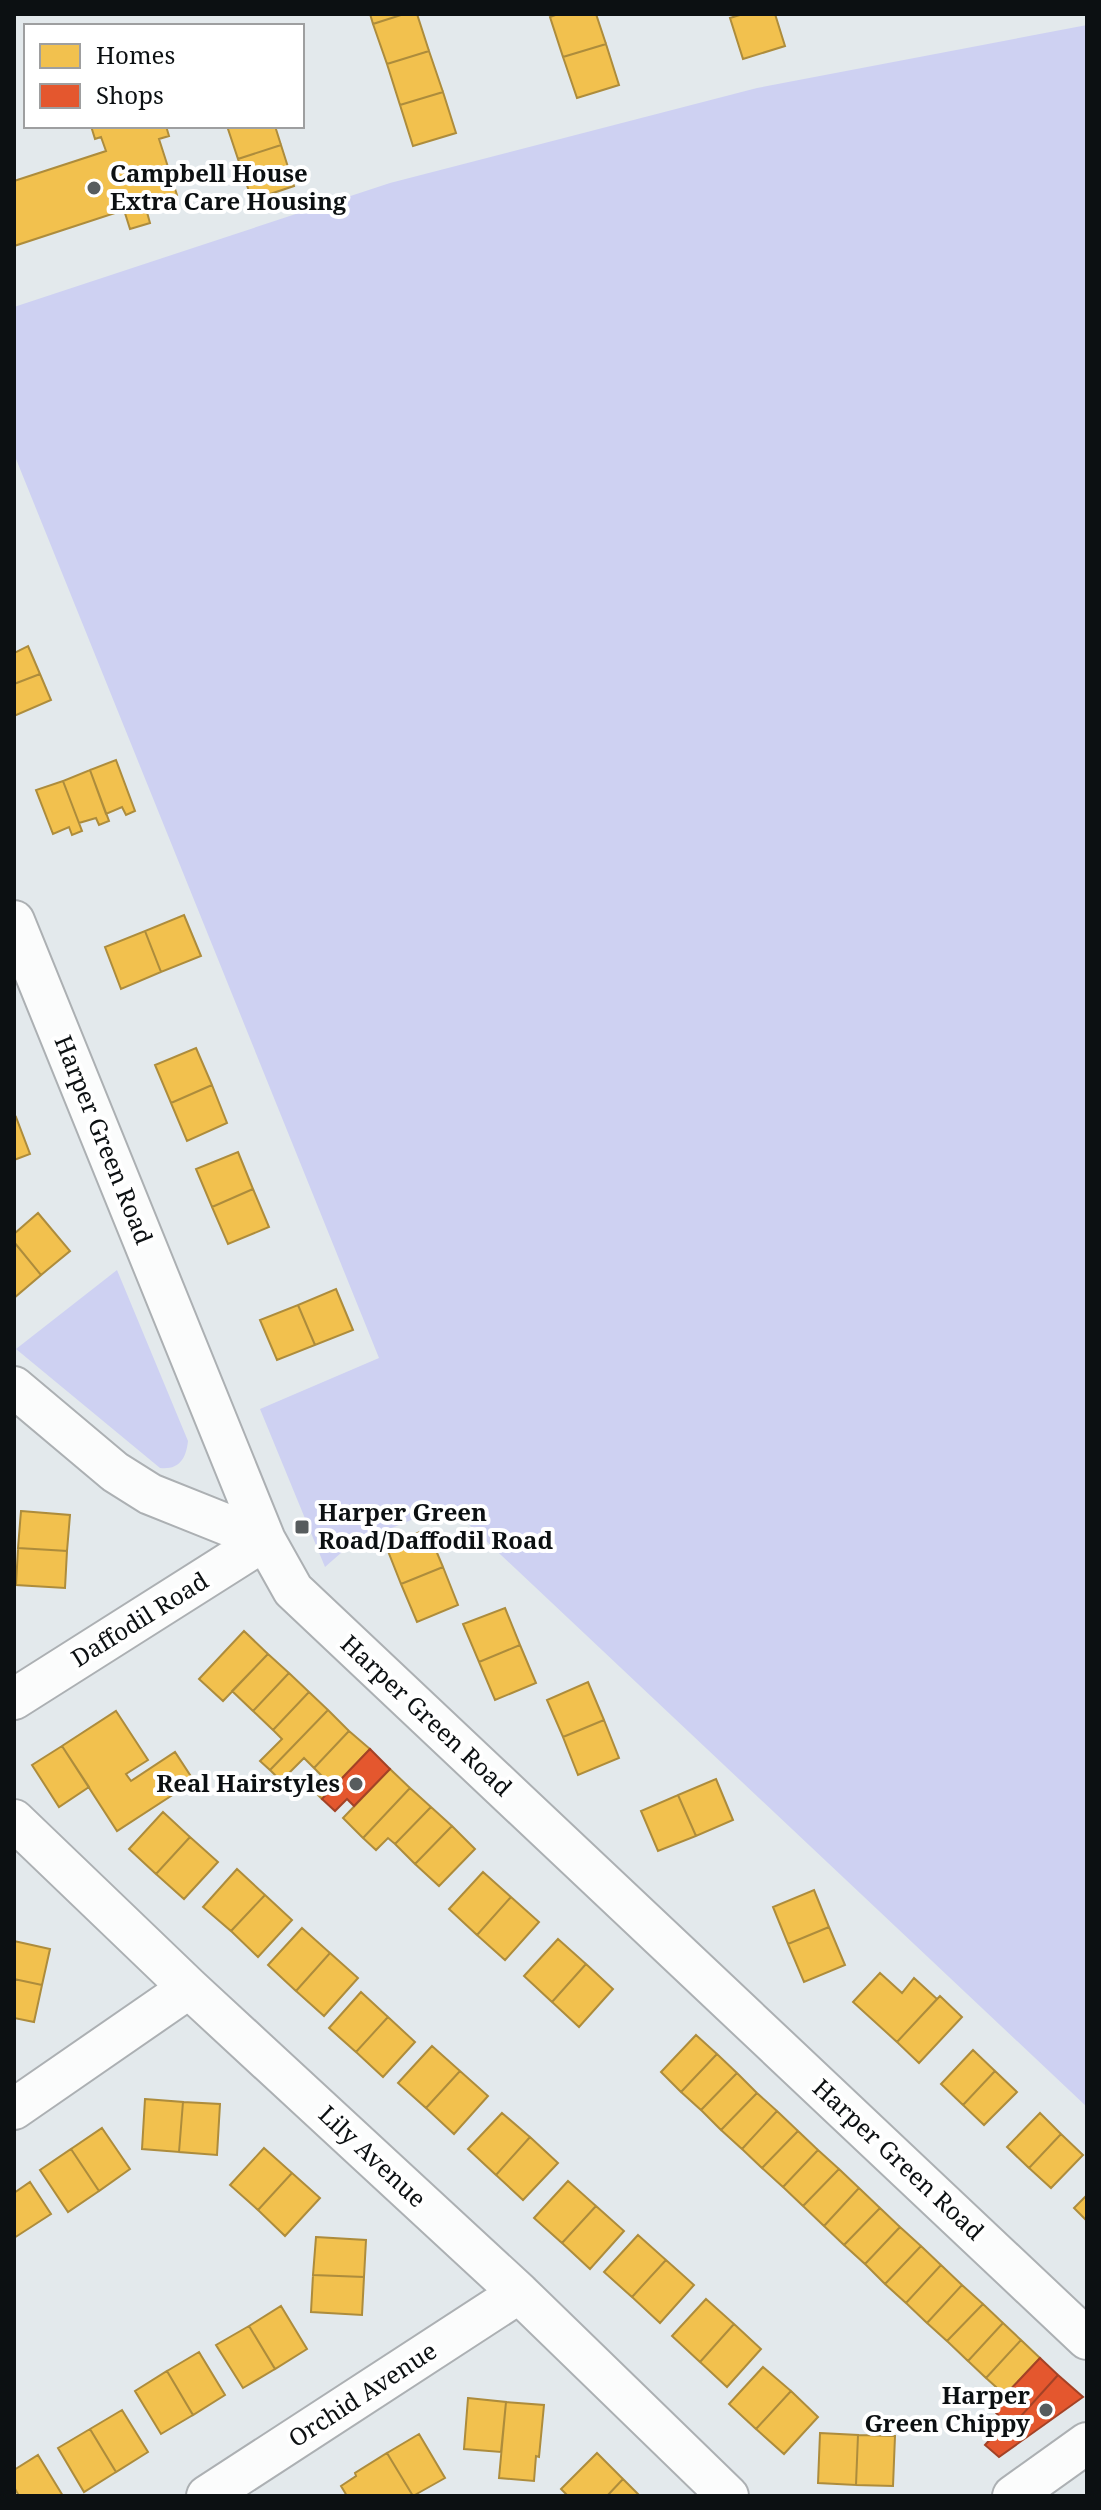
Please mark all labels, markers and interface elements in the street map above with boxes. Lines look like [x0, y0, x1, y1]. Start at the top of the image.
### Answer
legend [24, 24, 304, 128]
text: Homes [96, 38, 175, 71]
text: Shops [96, 78, 164, 111]
place label: Campbell House Extra Care Housing [110, 156, 347, 217]
marker: Campbell House Extra Care Housing [85, 179, 103, 197]
street label: Harper Green Road [47, 1030, 161, 1249]
place label: Harper Green Road/Daffodil Road [318, 1495, 553, 1556]
marker: Harper Green Road/Daffodil Road [293, 1518, 311, 1536]
street label: Daffodil Road [64, 1563, 214, 1674]
street label: Harper Green Road [334, 1627, 520, 1803]
place label: Real Hairstyles [156, 1766, 340, 1799]
marker: Real Hairstyles [347, 1775, 365, 1793]
street label: Harper Green Road [806, 2071, 992, 2247]
street label: Lily Avenue [312, 2098, 434, 2214]
street label: Orchid Avenue [282, 2333, 443, 2454]
place label: Harper Green Chippy [864, 2378, 1030, 2439]
marker: Harper Green Chippy [1037, 2401, 1055, 2419]

